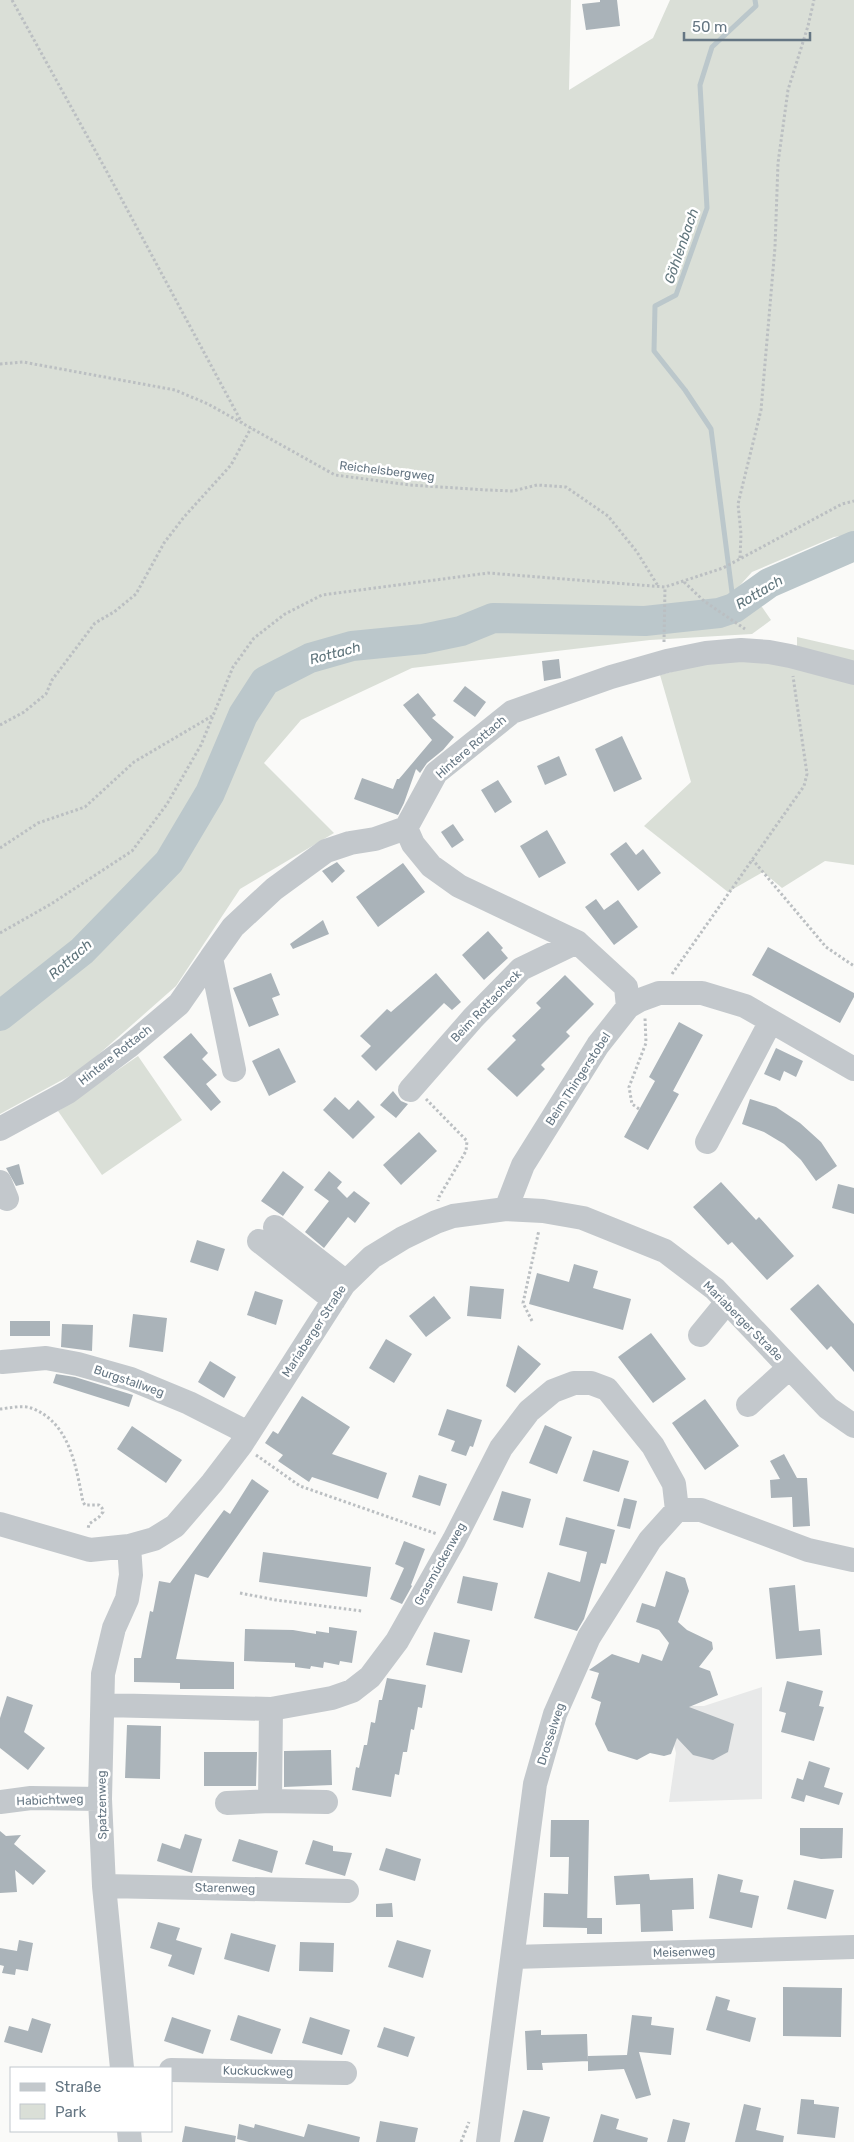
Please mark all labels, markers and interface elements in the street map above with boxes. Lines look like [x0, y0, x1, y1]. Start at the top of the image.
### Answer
scale bar [684, 10, 810, 42]
text: 50 m [692, 18, 727, 36]
water label: Göhlenbach [661, 206, 702, 286]
street label: Reichelsbergweg [339, 458, 435, 484]
water label: Rottach [733, 572, 786, 613]
water label: Rottach [308, 639, 363, 668]
street label: Hintere Rottach [433, 713, 509, 781]
water label: Rottach [45, 936, 96, 983]
street label: Beim Rottacheck [448, 966, 525, 1045]
street label: Hintere Rottach [76, 1022, 154, 1088]
street label: Beim Thingerstobel [543, 1030, 613, 1128]
street label: Mariaberger Straße [700, 1278, 786, 1364]
street label: Mariaberger Straße [279, 1282, 349, 1380]
street label: Burgstallweg [92, 1362, 166, 1400]
street label: Grasmückenweg [411, 1520, 469, 1608]
street label: Drosselweg [534, 1701, 568, 1767]
street label: Spatzenweg [94, 1770, 110, 1840]
street label: Habichtweg [16, 1792, 84, 1808]
street label: Starenweg [195, 1880, 255, 1896]
street label: Meisenweg [653, 1944, 715, 1960]
street label: Kuckuckweg [223, 2063, 293, 2079]
legend [10, 2067, 172, 2132]
text: Straße [55, 2078, 101, 2096]
text: Park [55, 2103, 86, 2121]

